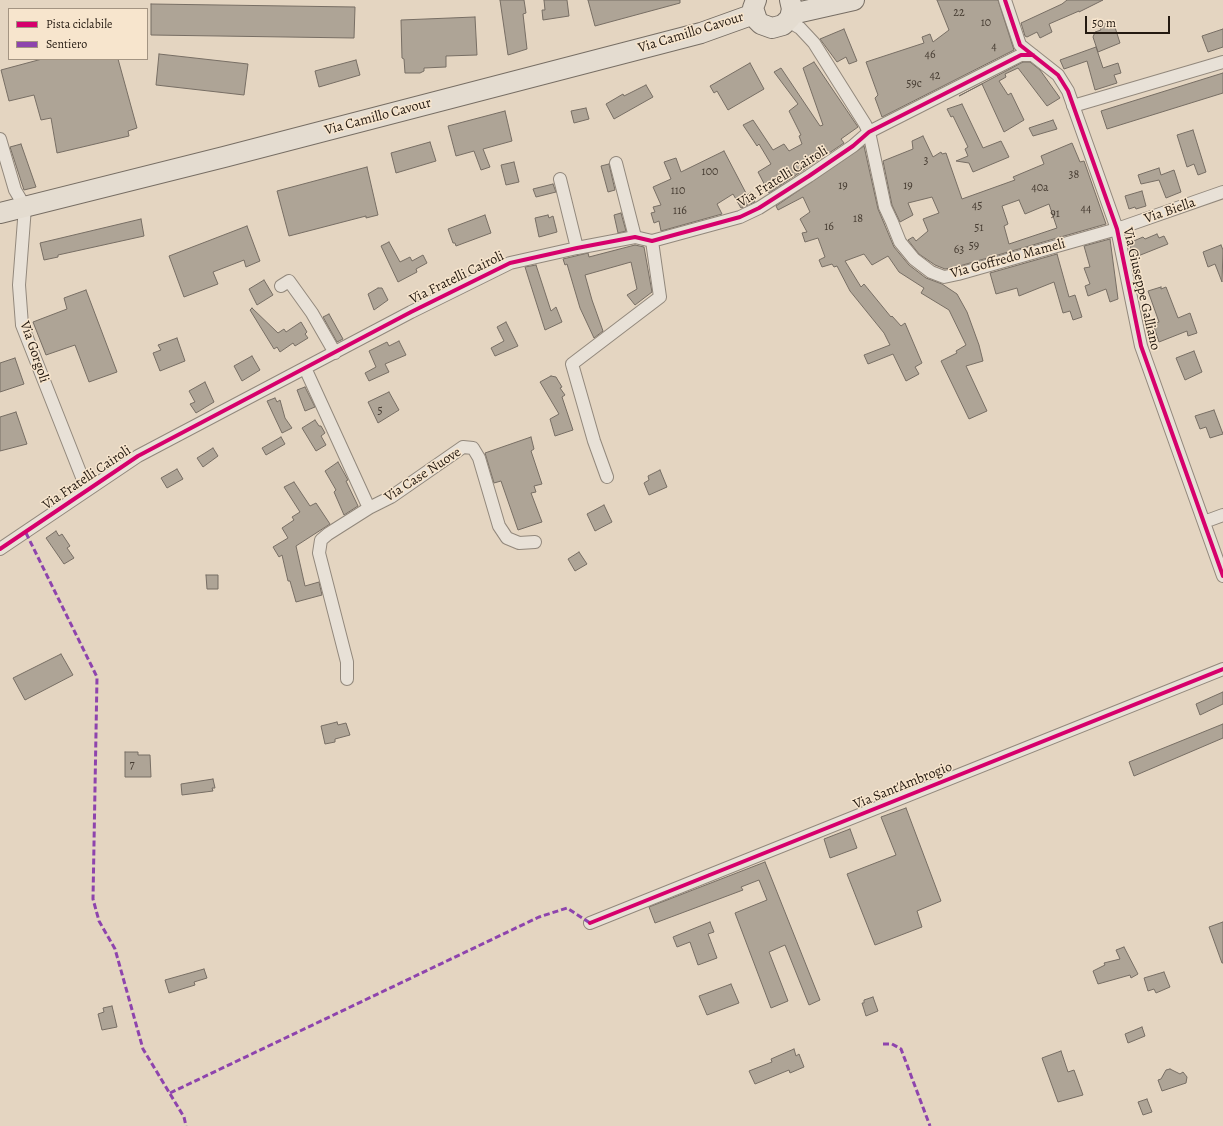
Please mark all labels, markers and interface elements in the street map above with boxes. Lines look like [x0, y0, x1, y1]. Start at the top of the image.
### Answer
house number: 22 [953, 6, 965, 20]
legend [8, 8, 148, 60]
scale bar [1087, 8, 1172, 34]
street label: Via Camillo Cavour [636, 9, 746, 57]
text: 50 m [1092, 15, 1116, 31]
text: Pista ciclabile [46, 16, 113, 32]
house number: 10 [981, 16, 991, 30]
text: Sentiero [46, 36, 87, 52]
house number: 4 [991, 40, 997, 54]
house number: 46 [925, 48, 935, 62]
house number: 42 [929, 69, 941, 83]
house number: 59c [906, 77, 922, 91]
street label: Via Camillo Cavour [323, 95, 433, 139]
street label: Via Fratelli Cairoli [735, 143, 831, 211]
house number: 3 [924, 154, 928, 168]
house number: 100 [702, 165, 718, 179]
house number: 38 [1069, 168, 1079, 182]
house number: 19 [838, 179, 848, 193]
house number: 19 [903, 179, 913, 193]
house number: 40a [1031, 181, 1049, 195]
house number: 110 [671, 184, 685, 198]
street label: Via Biella [1142, 194, 1198, 228]
house number: 45 [972, 199, 982, 213]
house number: 44 [1081, 202, 1091, 216]
house number: 116 [673, 204, 687, 218]
house number: 91 [1050, 207, 1060, 221]
house number: 18 [853, 212, 863, 226]
house number: 16 [824, 220, 834, 234]
house number: 51 [974, 221, 984, 235]
street label: Via Giuseppe Galliano [1119, 226, 1163, 352]
street label: Via Goffredo Mameli [949, 236, 1067, 282]
house number: 59 [969, 239, 979, 253]
house number: 63 [954, 243, 964, 257]
street label: Via Fratelli Cairoli [407, 248, 507, 308]
street label: Via Gorgoli [16, 319, 52, 385]
house number: 5 [377, 404, 383, 418]
street label: Via Fratelli Cairoli [40, 442, 134, 514]
street label: Via Case Nuove [382, 444, 464, 506]
house number: 7 [129, 758, 135, 772]
street label: Via Sant'Ambrogio [851, 759, 955, 813]

